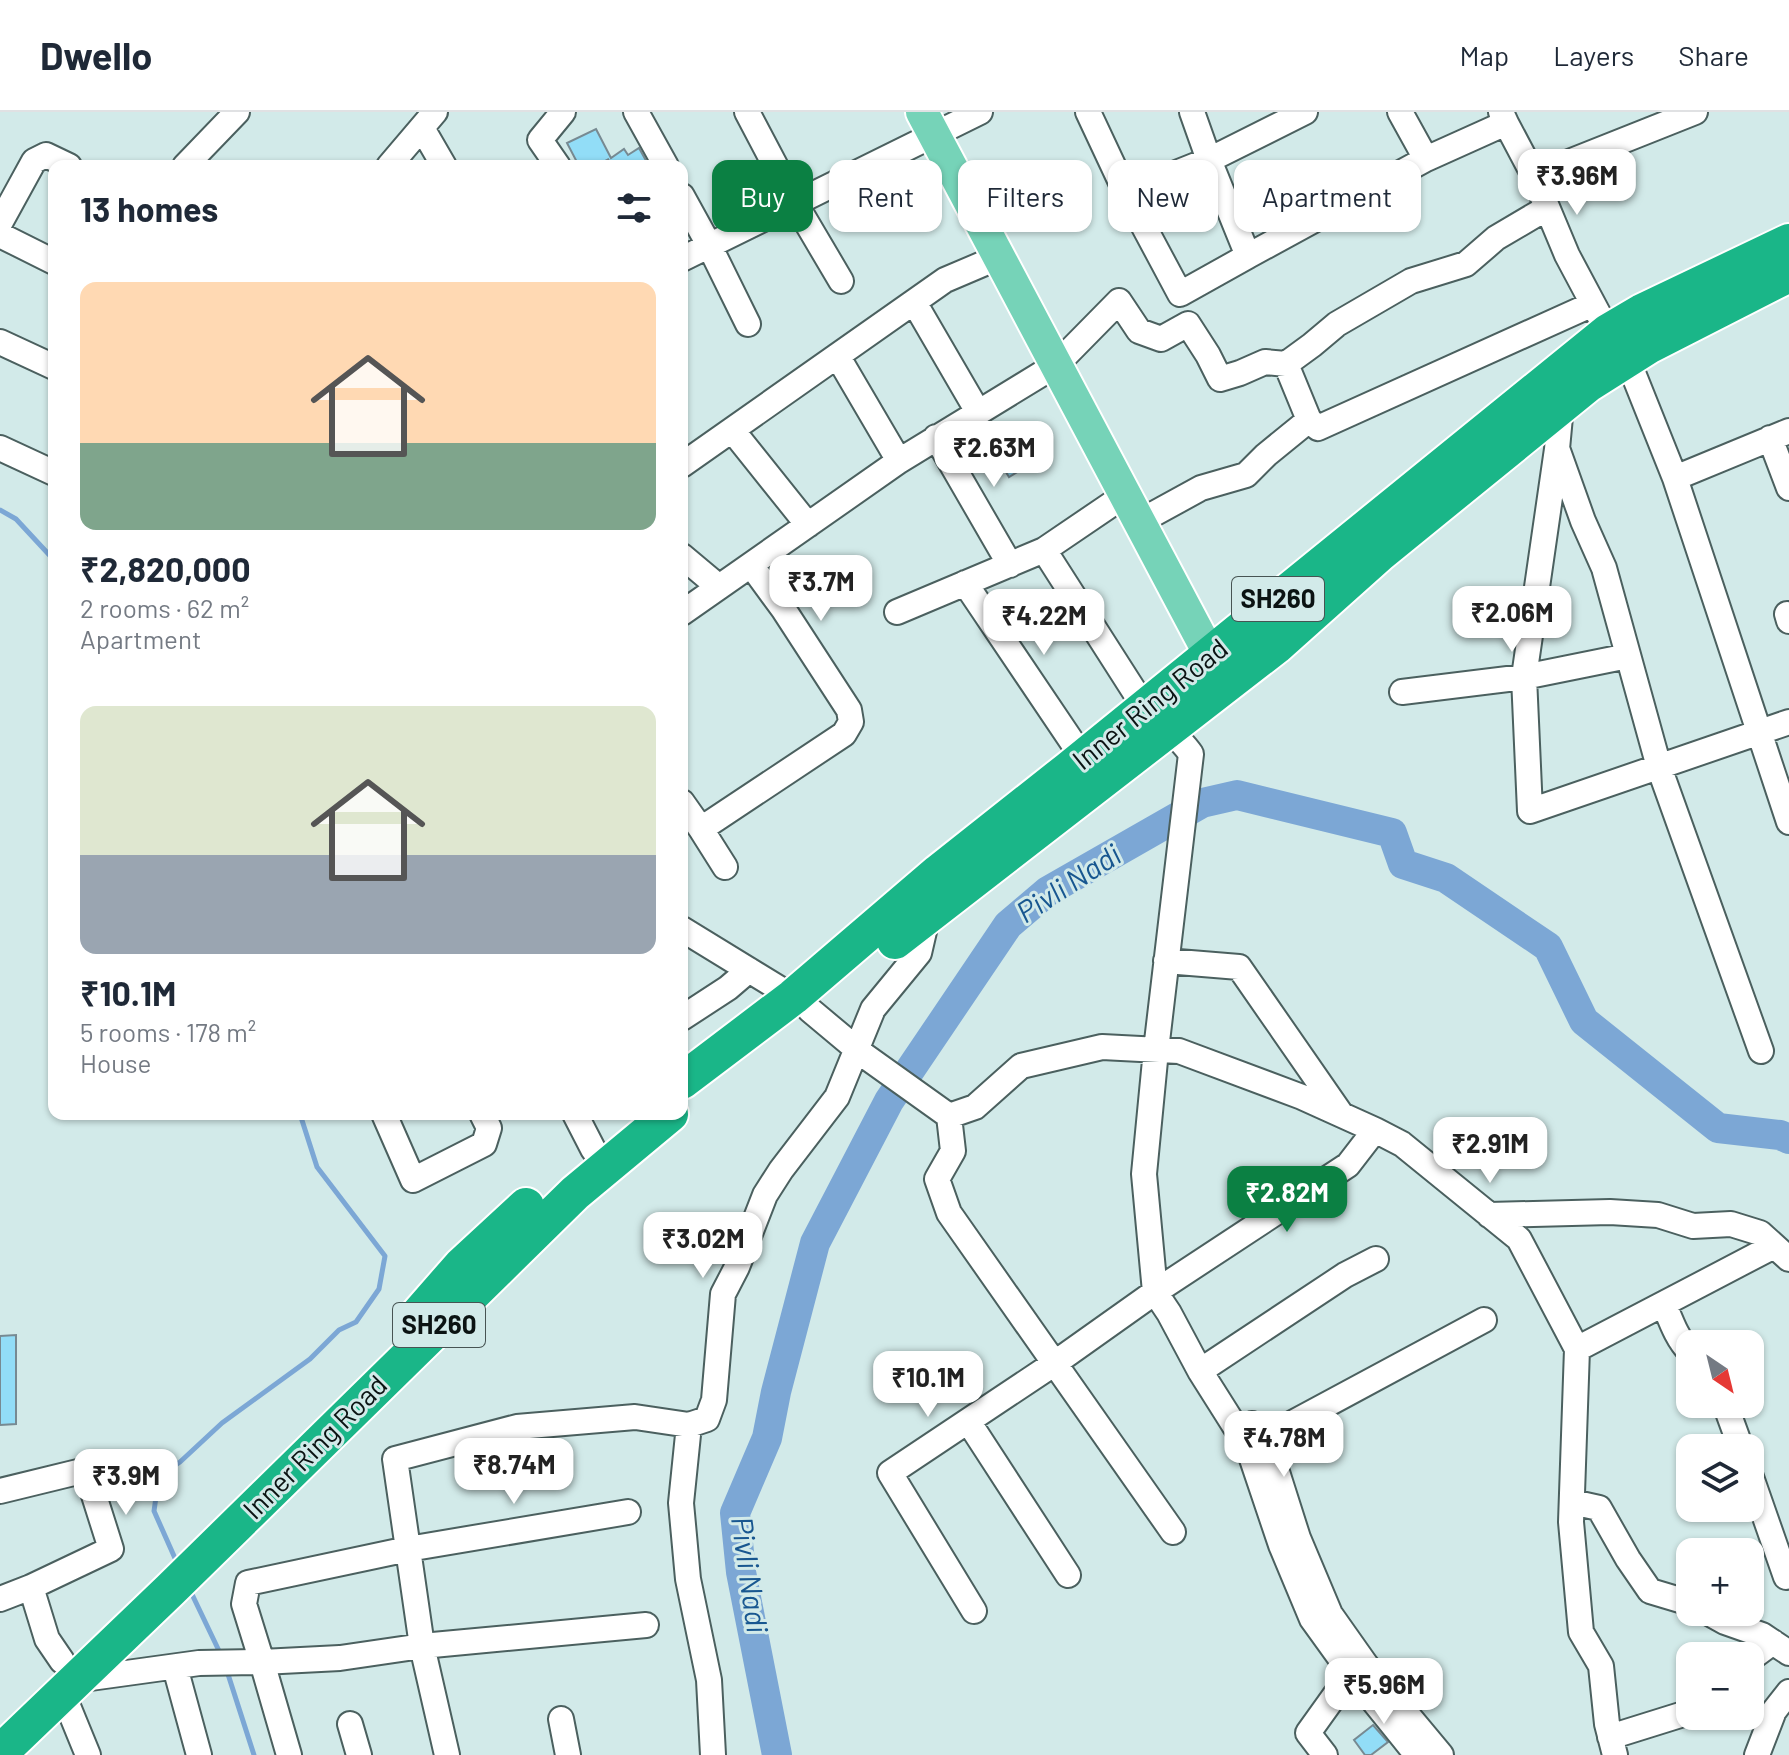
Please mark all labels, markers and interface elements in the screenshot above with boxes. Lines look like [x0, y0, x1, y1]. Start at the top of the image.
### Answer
text: Dwello [40, 32, 152, 78]
text: Map [1459, 38, 1509, 72]
text: Layers [1553, 38, 1634, 72]
text: Share [1678, 38, 1749, 72]
pin: ₹3.96M [1512, 149, 1642, 217]
text: ₹3.96M [1536, 159, 1618, 190]
chip: Buy [712, 160, 813, 232]
chip: Rent [829, 160, 942, 232]
chip: Filters [958, 160, 1092, 232]
chip: New [1108, 160, 1218, 232]
chip: Apartment [1234, 160, 1421, 232]
icon: filters [612, 186, 656, 230]
text: 13 homes [80, 188, 218, 229]
icon: home [296, 334, 440, 478]
pin: ₹2.63M [929, 421, 1059, 489]
text: ₹2.63M [952, 431, 1036, 462]
text: ₹2,820,000 [80, 548, 251, 589]
pin: ₹3.7M [765, 555, 877, 623]
text: ₹3.7M [787, 565, 855, 596]
road number: SH260 [1232, 577, 1324, 621]
pin: ₹2.06M [1447, 586, 1577, 654]
pin: ₹4.22M [979, 589, 1109, 657]
text: 2 rooms · 62 m² [80, 592, 249, 623]
text: ₹2.06M [1470, 596, 1554, 627]
text: ₹4.22M [1001, 599, 1087, 630]
text: Apartment [80, 623, 201, 654]
street label: Inner Ring Road [1065, 630, 1234, 776]
icon: home [296, 758, 440, 902]
water label: Pivli Nadi [1009, 835, 1127, 929]
text: ₹10.1M [80, 972, 176, 1013]
text: 5 rooms · 178 m² [80, 1016, 256, 1047]
text: House [80, 1047, 151, 1078]
pin: ₹2.91M [1425, 1117, 1555, 1185]
text: ₹2.91M [1451, 1127, 1529, 1158]
pin: ₹2.82M [1222, 1166, 1352, 1234]
text: ₹2.82M [1245, 1176, 1329, 1207]
pin: ₹3.02M [638, 1212, 768, 1280]
text: ₹3.02M [661, 1222, 745, 1253]
road number: SH260 [393, 1303, 485, 1347]
north arrow [1676, 1330, 1764, 1418]
map controls [1676, 1330, 1764, 1730]
pin: ₹10.1M [863, 1351, 993, 1419]
text: ₹10.1M [891, 1361, 965, 1392]
street label: Inner Ring Road [235, 1367, 393, 1525]
pin: ₹4.78M [1219, 1411, 1349, 1479]
text: ₹4.78M [1242, 1421, 1326, 1452]
button: layers [1676, 1434, 1764, 1522]
pin: ₹8.74M [449, 1438, 579, 1506]
text: ₹8.74M [472, 1448, 556, 1479]
pin: ₹3.9M [70, 1449, 182, 1517]
text: ₹3.9M [92, 1459, 160, 1490]
water label: Pivli Nadi [725, 1514, 777, 1636]
button: + [1676, 1538, 1764, 1626]
button: − [1676, 1642, 1764, 1730]
pin: ₹5.96M [1319, 1658, 1449, 1726]
text: ₹5.96M [1343, 1668, 1425, 1699]

